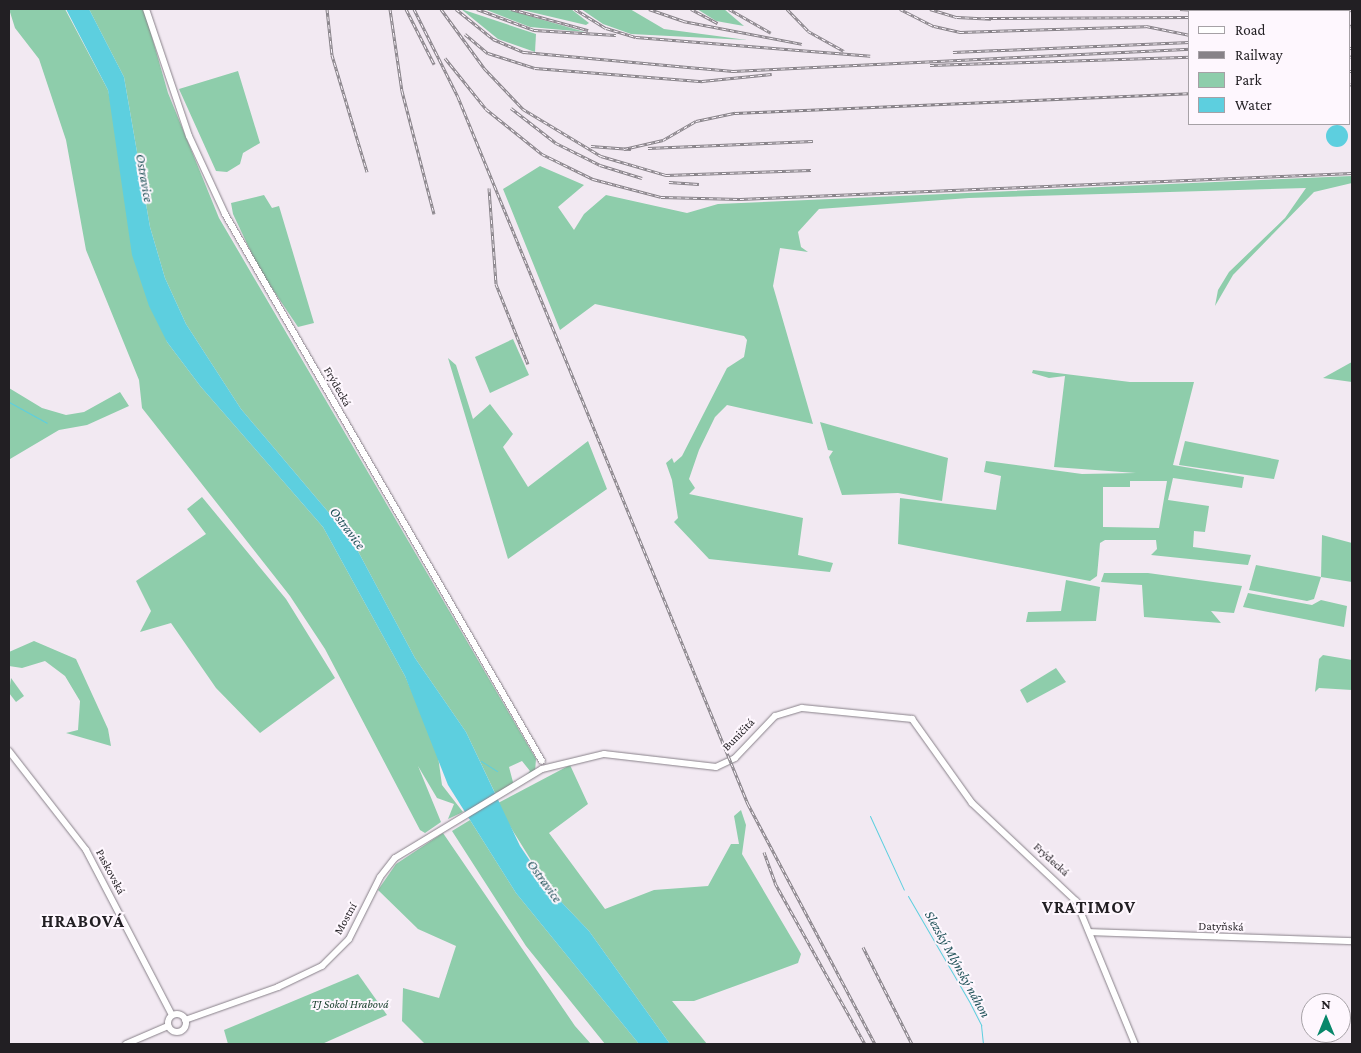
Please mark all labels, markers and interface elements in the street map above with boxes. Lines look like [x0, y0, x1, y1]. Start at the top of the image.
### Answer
legend [1188, 10, 1351, 125]
text: Road [1235, 22, 1265, 38]
text: Railway [1235, 47, 1283, 63]
text: Park [1235, 72, 1262, 88]
text: Water [1235, 97, 1272, 113]
water label: Ostravice [132, 152, 158, 204]
street label: Frýdecká [320, 365, 354, 409]
water label: Ostravice [327, 503, 369, 553]
street label: Buničitá [720, 716, 758, 754]
street label: Frýdecká [1030, 840, 1072, 880]
street label: Paskovská [92, 847, 128, 897]
water label: Ostravice [524, 856, 566, 906]
district label: VRATIMOV [1041, 896, 1137, 918]
street label: Mostní [331, 901, 361, 937]
water label: Slezský Mlýnský náhon [922, 908, 994, 1020]
district label: HRABOVÁ [40, 910, 126, 932]
street label: Datyňská [1198, 919, 1244, 935]
north arrow [1301, 993, 1351, 1043]
text: N [1321, 996, 1331, 1012]
park label: TJ Sokol Hrabová [311, 998, 389, 1012]

